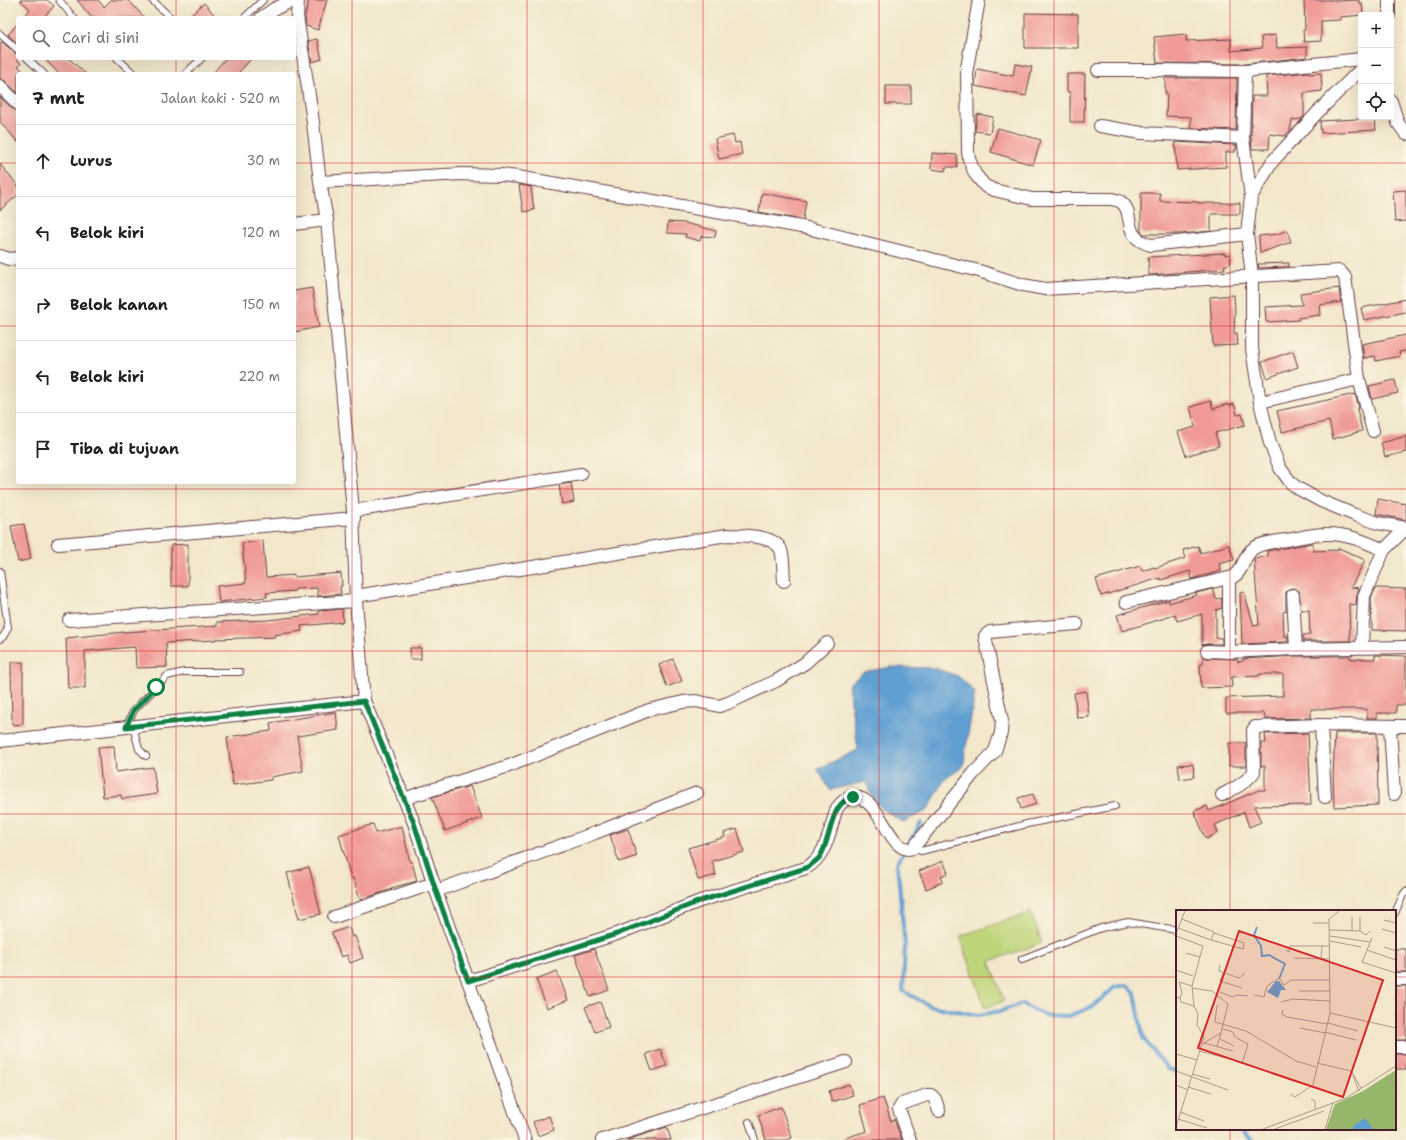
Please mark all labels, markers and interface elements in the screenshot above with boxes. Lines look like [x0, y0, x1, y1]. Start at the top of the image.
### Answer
map controls [1358, 12, 1394, 120]
button: + [1358, 12, 1394, 48]
search box [16, 16, 296, 60]
icon: search [30, 27, 52, 49]
text: Cari di sini [62, 28, 139, 48]
button: − [1358, 48, 1394, 84]
button: locate [1358, 84, 1394, 120]
text: 7 mnt [32, 87, 85, 109]
text: Jalan kaki · 520 m [161, 90, 280, 107]
icon: ahead [32, 150, 54, 172]
text: Lurus [70, 151, 112, 171]
text: 30 m [246, 152, 280, 169]
icon: left [32, 222, 54, 244]
text: Belok kiri [70, 223, 144, 243]
text: 120 m [242, 224, 280, 241]
icon: right [32, 294, 54, 316]
text: Belok kanan [70, 295, 168, 315]
text: 150 m [242, 296, 280, 313]
icon: left [32, 366, 54, 388]
text: Belok kiri [70, 367, 144, 387]
text: 220 m [238, 368, 280, 385]
icon: arrive [32, 438, 54, 460]
text: Tiba di tujuan [70, 439, 179, 459]
route start [147, 678, 165, 696]
route end [844, 788, 862, 806]
inset map [1176, 910, 1396, 1130]

